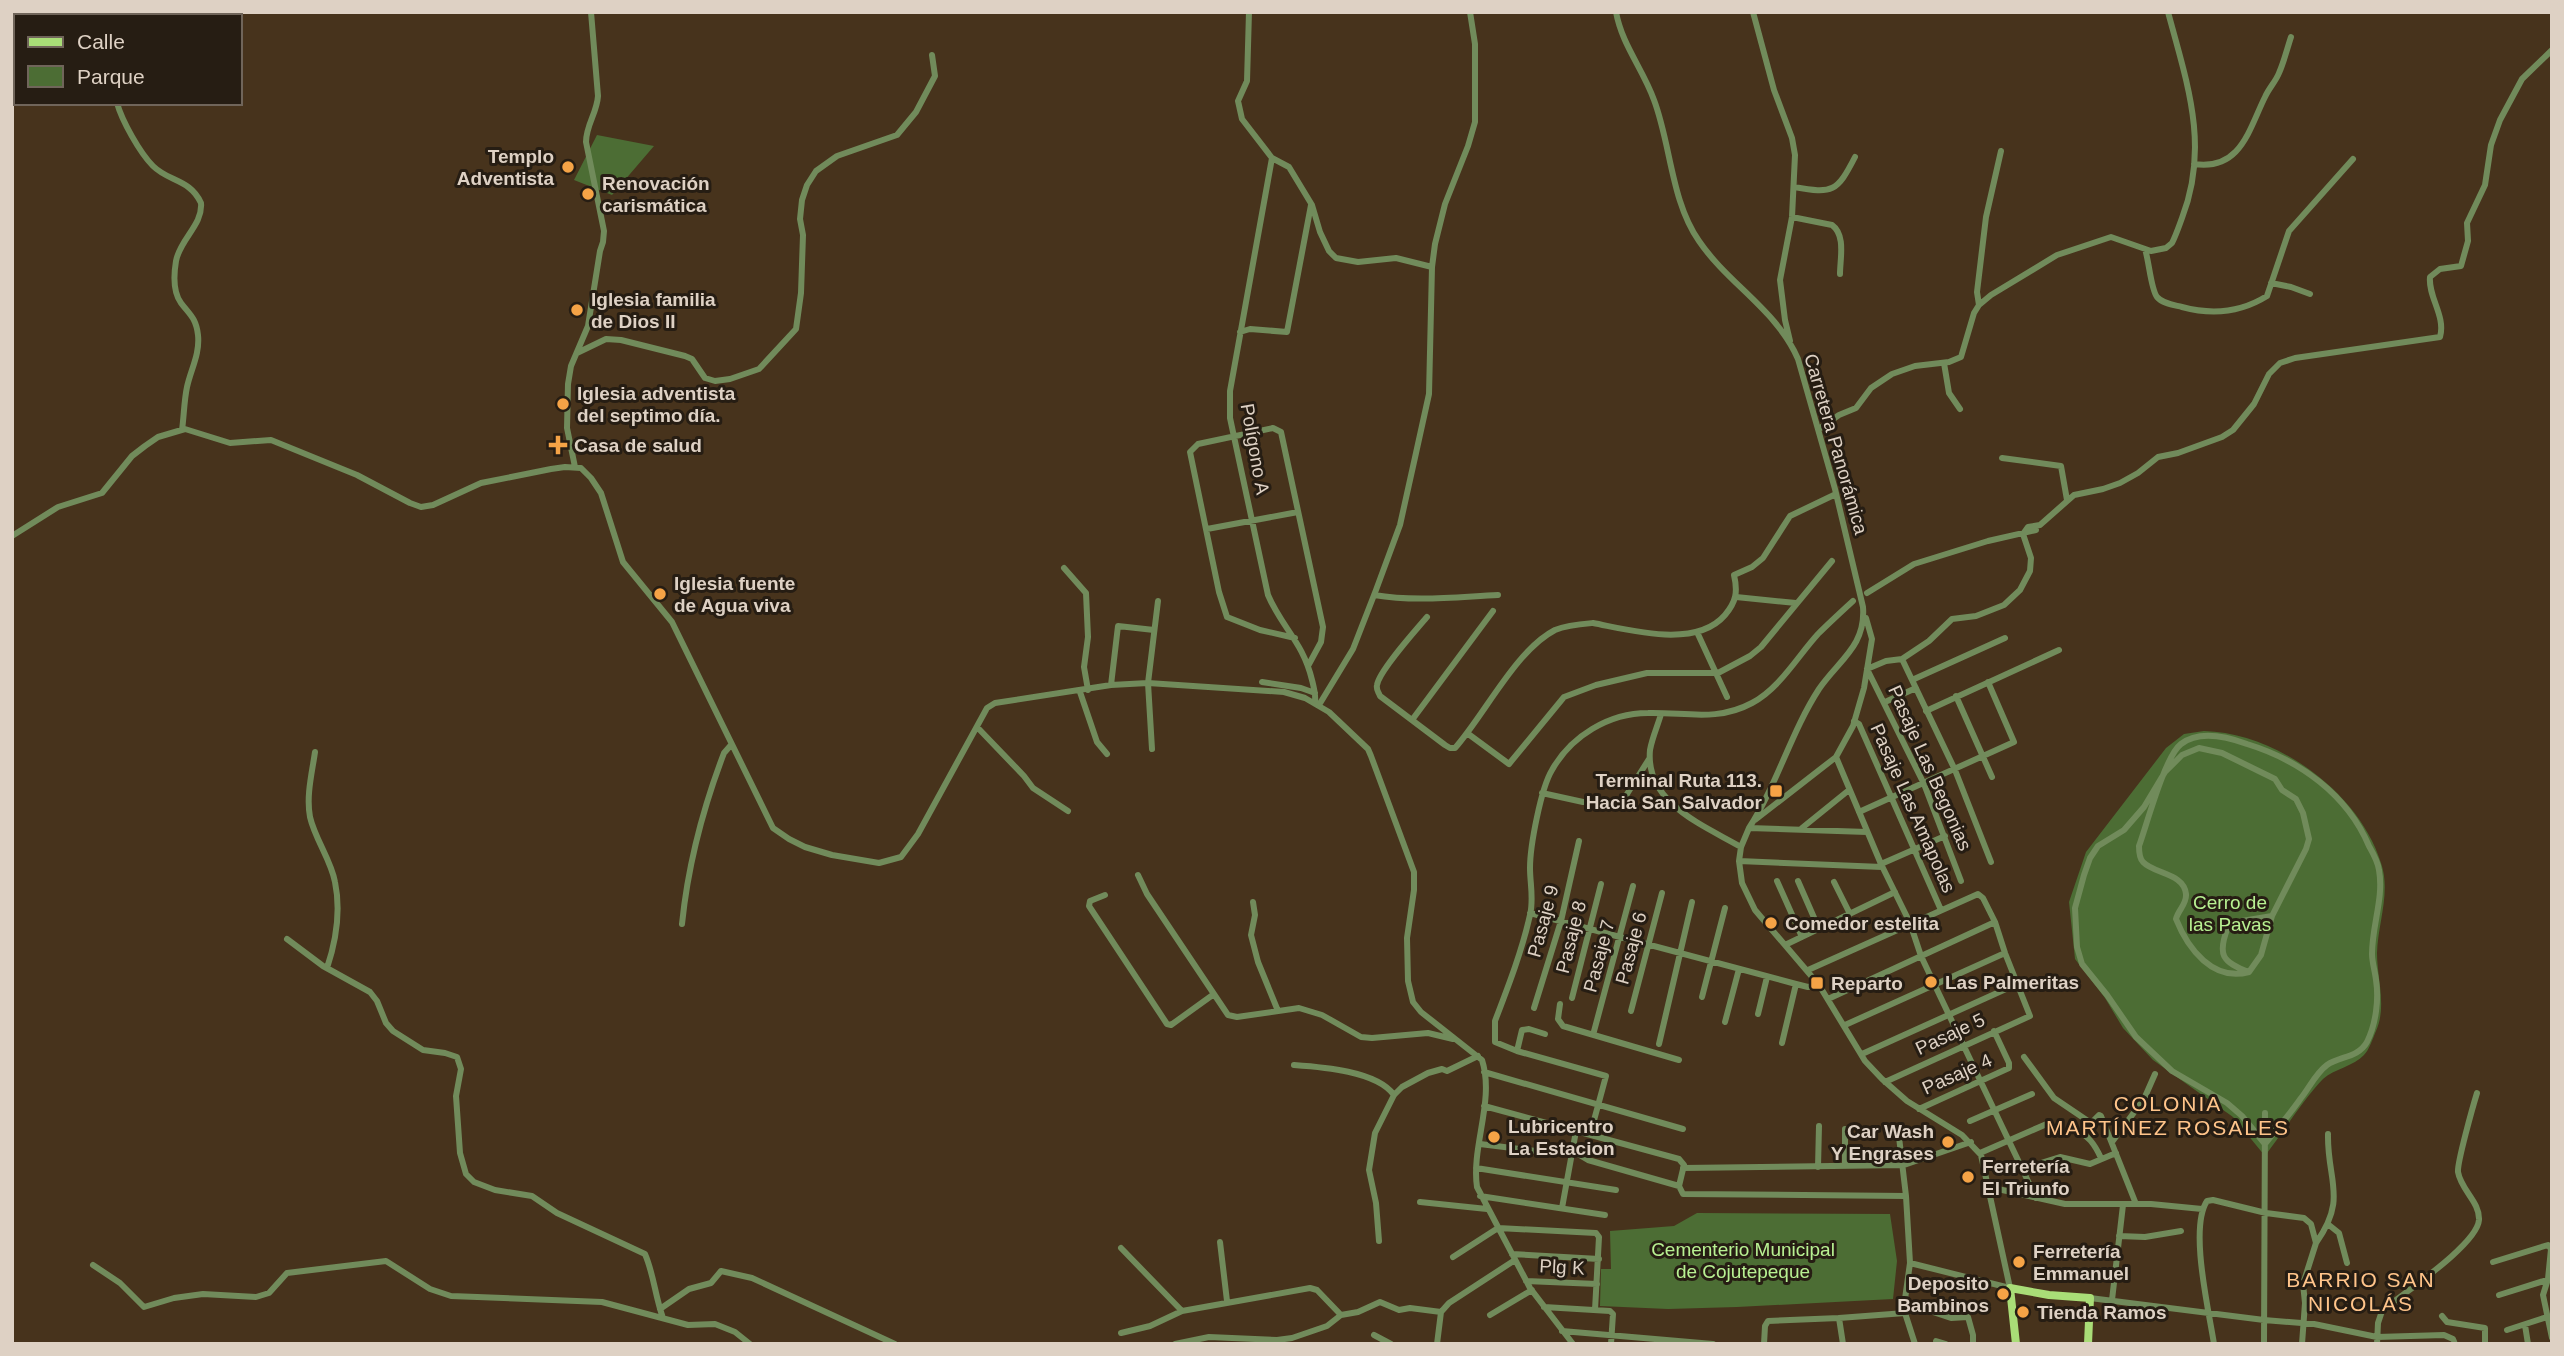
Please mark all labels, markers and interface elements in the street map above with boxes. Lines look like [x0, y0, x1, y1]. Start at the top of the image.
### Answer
legend [14, 14, 242, 105]
text: Calle [77, 30, 125, 53]
text: Parque [77, 65, 145, 88]
place label: Templo Adventista [457, 146, 554, 189]
marker: Templo Adventista [560, 159, 576, 175]
place label: Renovación carismática [602, 173, 710, 216]
marker: Renovación carismática [580, 186, 596, 202]
place label: Iglesia familia de Dios II [591, 289, 716, 332]
marker: Iglesia familia de Dios II [569, 302, 585, 318]
street label: Carretera Panorámica [1800, 351, 1872, 537]
place label: Iglesia adventista del septimo día. [577, 383, 736, 426]
marker: Iglesia adventista del septimo día. [555, 396, 571, 412]
street label: Polígono A [1237, 402, 1273, 496]
marker: Casa de salud [548, 435, 568, 455]
place label: Casa de salud [574, 435, 702, 456]
place label: Iglesia fuente de Agua viva [674, 573, 795, 616]
marker: Iglesia fuente de Agua viva [652, 586, 668, 602]
street label: Pasaje Las Begonias [1884, 682, 1976, 854]
street label: Pasaje Las Amapolas [1866, 720, 1960, 896]
place label: Terminal Ruta 113. Hacia San Salvador [1586, 770, 1763, 813]
marker: Terminal Ruta 113. Hacia San Salvador [1768, 783, 1784, 799]
street label: Pasaje 9 [1523, 883, 1563, 959]
park label: Cerro de las Pavas [2189, 892, 2271, 935]
street label: Pasaje 8 [1552, 899, 1590, 975]
street label: Pasaje 6 [1611, 910, 1651, 986]
place label: Comedor estelita [1785, 913, 1940, 934]
marker: Comedor estelita [1763, 915, 1779, 931]
street label: Pasaje 7 [1579, 918, 1619, 994]
place label: Las Palmeritas [1945, 972, 2079, 993]
place label: Reparto [1831, 973, 1903, 994]
marker: Las Palmeritas [1923, 974, 1939, 990]
marker: Reparto [1809, 975, 1825, 991]
street label: Pasaje 5 [1912, 1009, 1988, 1059]
street label: Pasaje 4 [1919, 1049, 1995, 1099]
district label: COLONIA MARTÍNEZ ROSALES [2046, 1092, 2290, 1139]
place label: Lubricentro La Estacion [1508, 1116, 1615, 1159]
place label: Car Wash Y Engrases [1831, 1121, 1934, 1164]
marker: Lubricentro La Estacion [1486, 1129, 1502, 1145]
marker: Car Wash Y Engrases [1940, 1134, 1956, 1150]
place label: Ferretería El Triunfo [1982, 1156, 2070, 1199]
marker: Ferretería El Triunfo [1960, 1169, 1976, 1185]
park label: Cementerio Municipal de Cojutepeque [1651, 1239, 1835, 1282]
place label: Ferretería Emmanuel [2033, 1241, 2129, 1284]
marker: Ferretería Emmanuel [2011, 1254, 2027, 1270]
street label: Plg K [1539, 1255, 1586, 1279]
district label: BARRIO SAN NICOLÁS [2286, 1268, 2436, 1315]
place label: Deposito Bambinos [1897, 1273, 1989, 1316]
marker: Deposito Bambinos [1995, 1286, 2011, 1302]
place label: Tienda Ramos [2037, 1302, 2167, 1323]
marker: Tienda Ramos [2015, 1304, 2031, 1320]

